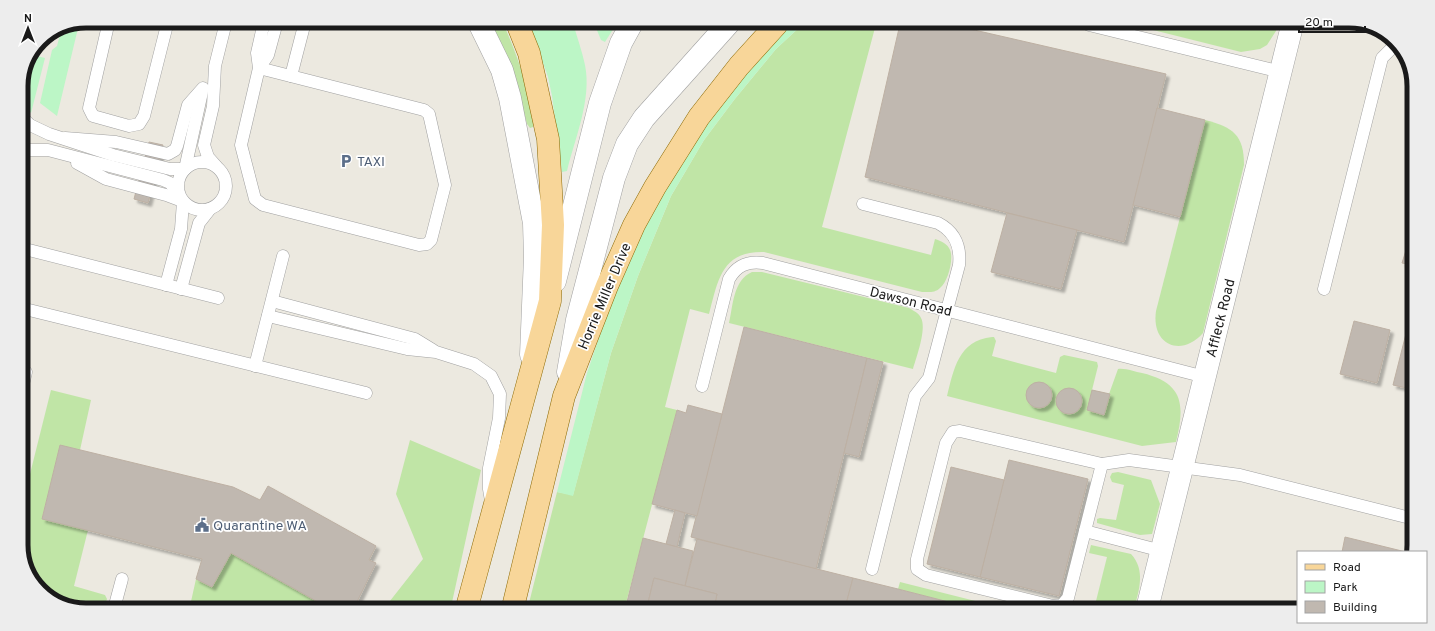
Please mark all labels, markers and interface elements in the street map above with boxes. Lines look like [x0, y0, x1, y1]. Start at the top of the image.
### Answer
north arrow [8, 8, 48, 48]
scale bar [1299, 8, 1365, 34]
text: N [24, 12, 32, 26]
text: 20 m [1305, 15, 1333, 31]
parking icon: TAXI [338, 153, 354, 169]
place label: TAXI [357, 154, 385, 171]
street label: Horrie Miller Drive [575, 241, 636, 353]
street label: Affleck Road [1203, 277, 1239, 359]
street label: Dawson Road [868, 284, 954, 321]
public building icon: Quarantine WA [194, 517, 210, 533]
place label: Quarantine WA [213, 518, 307, 535]
legend [1297, 551, 1427, 623]
text: Road [1333, 560, 1361, 576]
text: Park [1333, 580, 1358, 596]
text: Building [1333, 600, 1377, 616]

